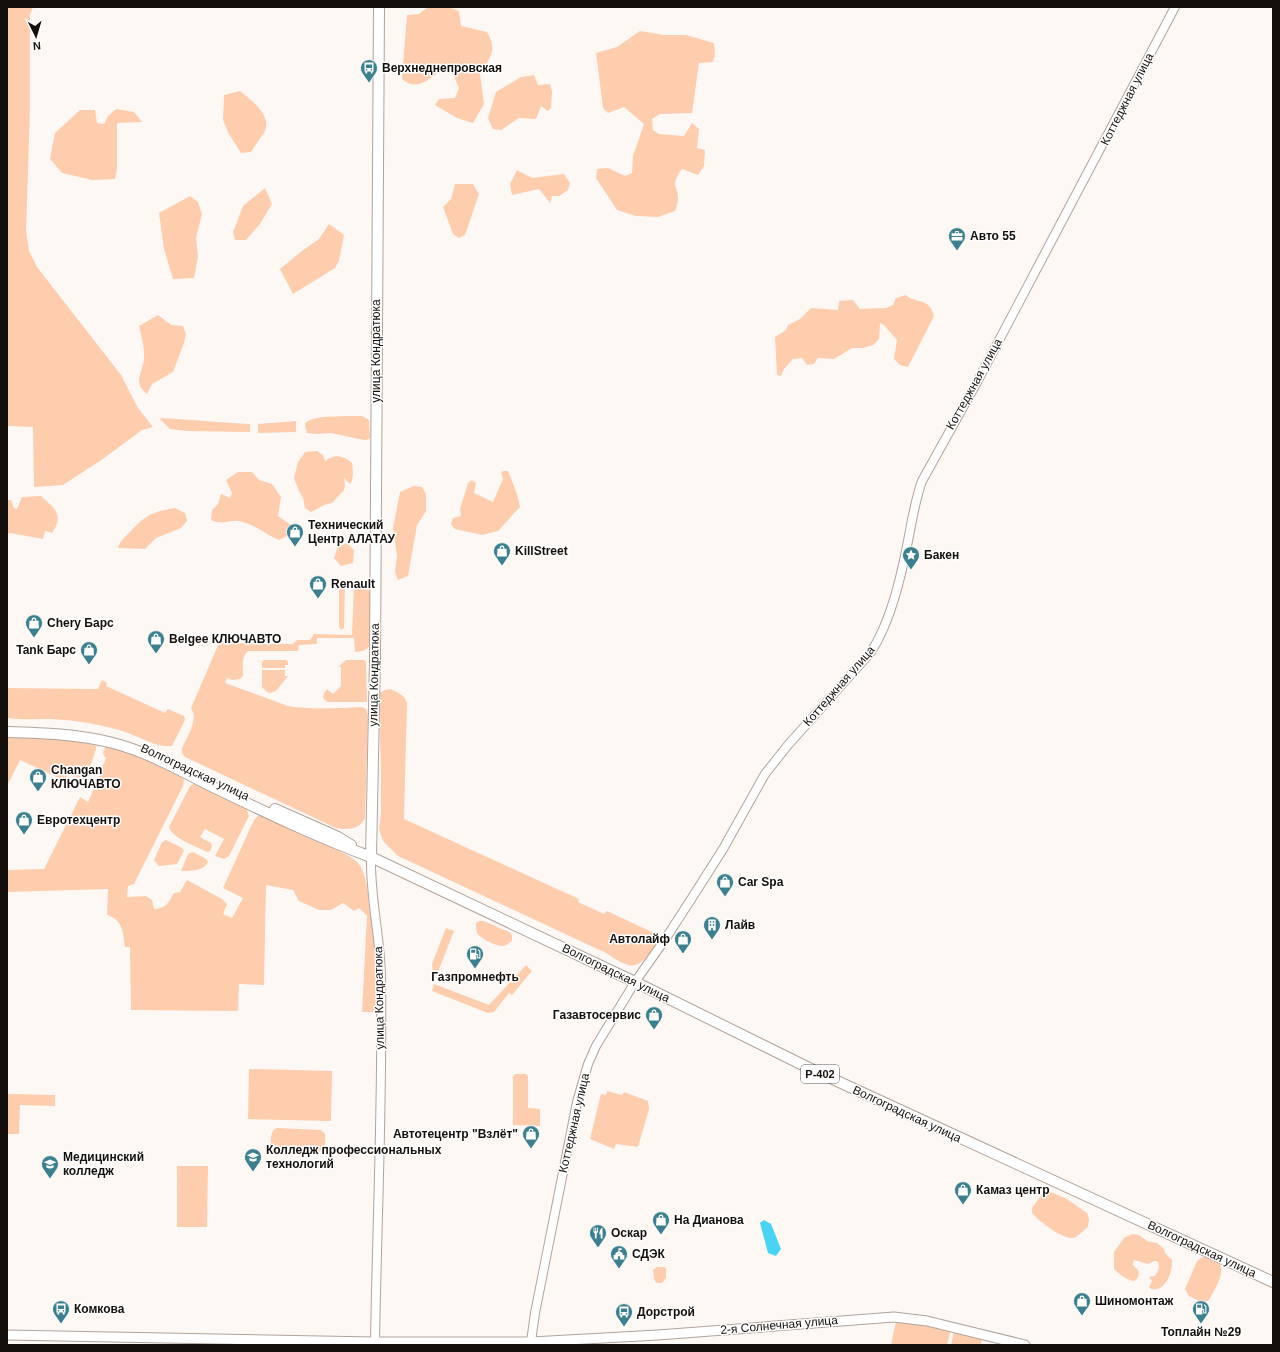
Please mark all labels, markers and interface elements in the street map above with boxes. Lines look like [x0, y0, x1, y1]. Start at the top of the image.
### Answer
north arrow [16, 16, 56, 56]
text: N [32, 40, 41, 52]
street label: Коттеджная улица [1098, 50, 1156, 148]
bus stop icon: Верхнеднепровская [359, 58, 379, 83]
place label: Верхнеднепровская [382, 61, 502, 75]
office icon: Авто 55 [947, 226, 967, 251]
place label: Авто 55 [970, 229, 1016, 243]
street label: улица Кондратюка [369, 299, 383, 403]
street label: Коттеджная улица [943, 336, 1005, 432]
place label: Технический Центр АЛАТАУ [308, 518, 395, 546]
shop icon: Технический Центр АЛАТАУ [285, 522, 305, 547]
shop icon: KillStreet [492, 541, 512, 566]
place label: KillStreet [515, 544, 568, 558]
place icon: Бакен [901, 545, 921, 570]
place label: Бакен [924, 548, 959, 562]
shop icon: Renault [308, 574, 328, 599]
place label: Renault [331, 577, 375, 591]
shop icon: Chery Барс [24, 613, 44, 638]
place label: Chery Барс [47, 616, 114, 630]
street label: улица Кондратюка [366, 623, 382, 727]
shop icon: Belgee КЛЮЧАВТО [146, 629, 166, 654]
place label: Belgee КЛЮЧАВТО [169, 632, 281, 646]
shop icon: Tank Барс [79, 640, 99, 665]
place label: Tank Барс [16, 643, 76, 657]
street label: Коттеджная улица [800, 643, 878, 729]
street label: Волгоградская улица [139, 741, 252, 803]
place label: Changan КЛЮЧАВТО [51, 763, 121, 791]
shop icon: Changan КЛЮЧАВТО [28, 767, 48, 792]
shop icon: Евротехцентр [14, 810, 34, 835]
place label: Евротехцентр [37, 813, 120, 827]
shop icon: Car Spa [715, 872, 735, 897]
place label: Car Spa [738, 875, 784, 889]
building icon: Лайв [702, 915, 722, 940]
place label: Лайв [725, 918, 755, 932]
shop icon: Автолайф [673, 929, 693, 954]
place label: Автолайф [609, 932, 670, 946]
street label: Волгоградская улица [560, 941, 672, 1005]
fuel station icon: Газпромнефть [465, 944, 485, 969]
street label: улица Кондратюка [371, 946, 387, 1050]
place label: Газпромнефть [431, 970, 519, 984]
shop icon: Газавтосервис [644, 1005, 664, 1030]
place label: Газавтосервис [553, 1008, 641, 1022]
road number: Р-402 [801, 1065, 839, 1083]
street label: Коттеджная улица [556, 1072, 592, 1174]
street label: Волгоградская улица [851, 1083, 964, 1145]
shop icon: Автотецентр "Взлёт" [521, 1124, 541, 1149]
place label: Автотецентр "Взлёт" [393, 1127, 518, 1141]
place label: Колледж профессиональных технологий [266, 1143, 442, 1171]
school or university icon: Колледж профессиональных технологий [243, 1147, 263, 1172]
place label: Медицинский колледж [63, 1150, 144, 1178]
school or university icon: Медицинский колледж [40, 1154, 60, 1179]
shop icon: Камаз центр [953, 1180, 973, 1205]
place label: Камаз центр [976, 1183, 1050, 1197]
shop icon: На Дианова [651, 1210, 671, 1235]
place label: На Дианова [674, 1213, 744, 1227]
street label: Волгоградская улица [1146, 1218, 1259, 1280]
restaurant icon: Оскар [588, 1223, 608, 1248]
place label: Оскар [611, 1226, 647, 1240]
public building icon: СДЭК [609, 1244, 629, 1269]
place label: СДЭК [632, 1247, 666, 1261]
shop icon: Шиномонтаж [1072, 1291, 1092, 1316]
place label: Шиномонтаж [1095, 1294, 1174, 1308]
bus stop icon: Комкова [51, 1299, 71, 1324]
fuel station icon: Топлайн №29 [1191, 1299, 1211, 1324]
place label: Комкова [74, 1302, 125, 1316]
bus stop icon: Дорстрой [614, 1302, 634, 1327]
place label: Дорстрой [637, 1305, 695, 1319]
street label: 2-я Солнечная улица [720, 1313, 839, 1337]
place label: Топлайн №29 [1161, 1325, 1241, 1339]

